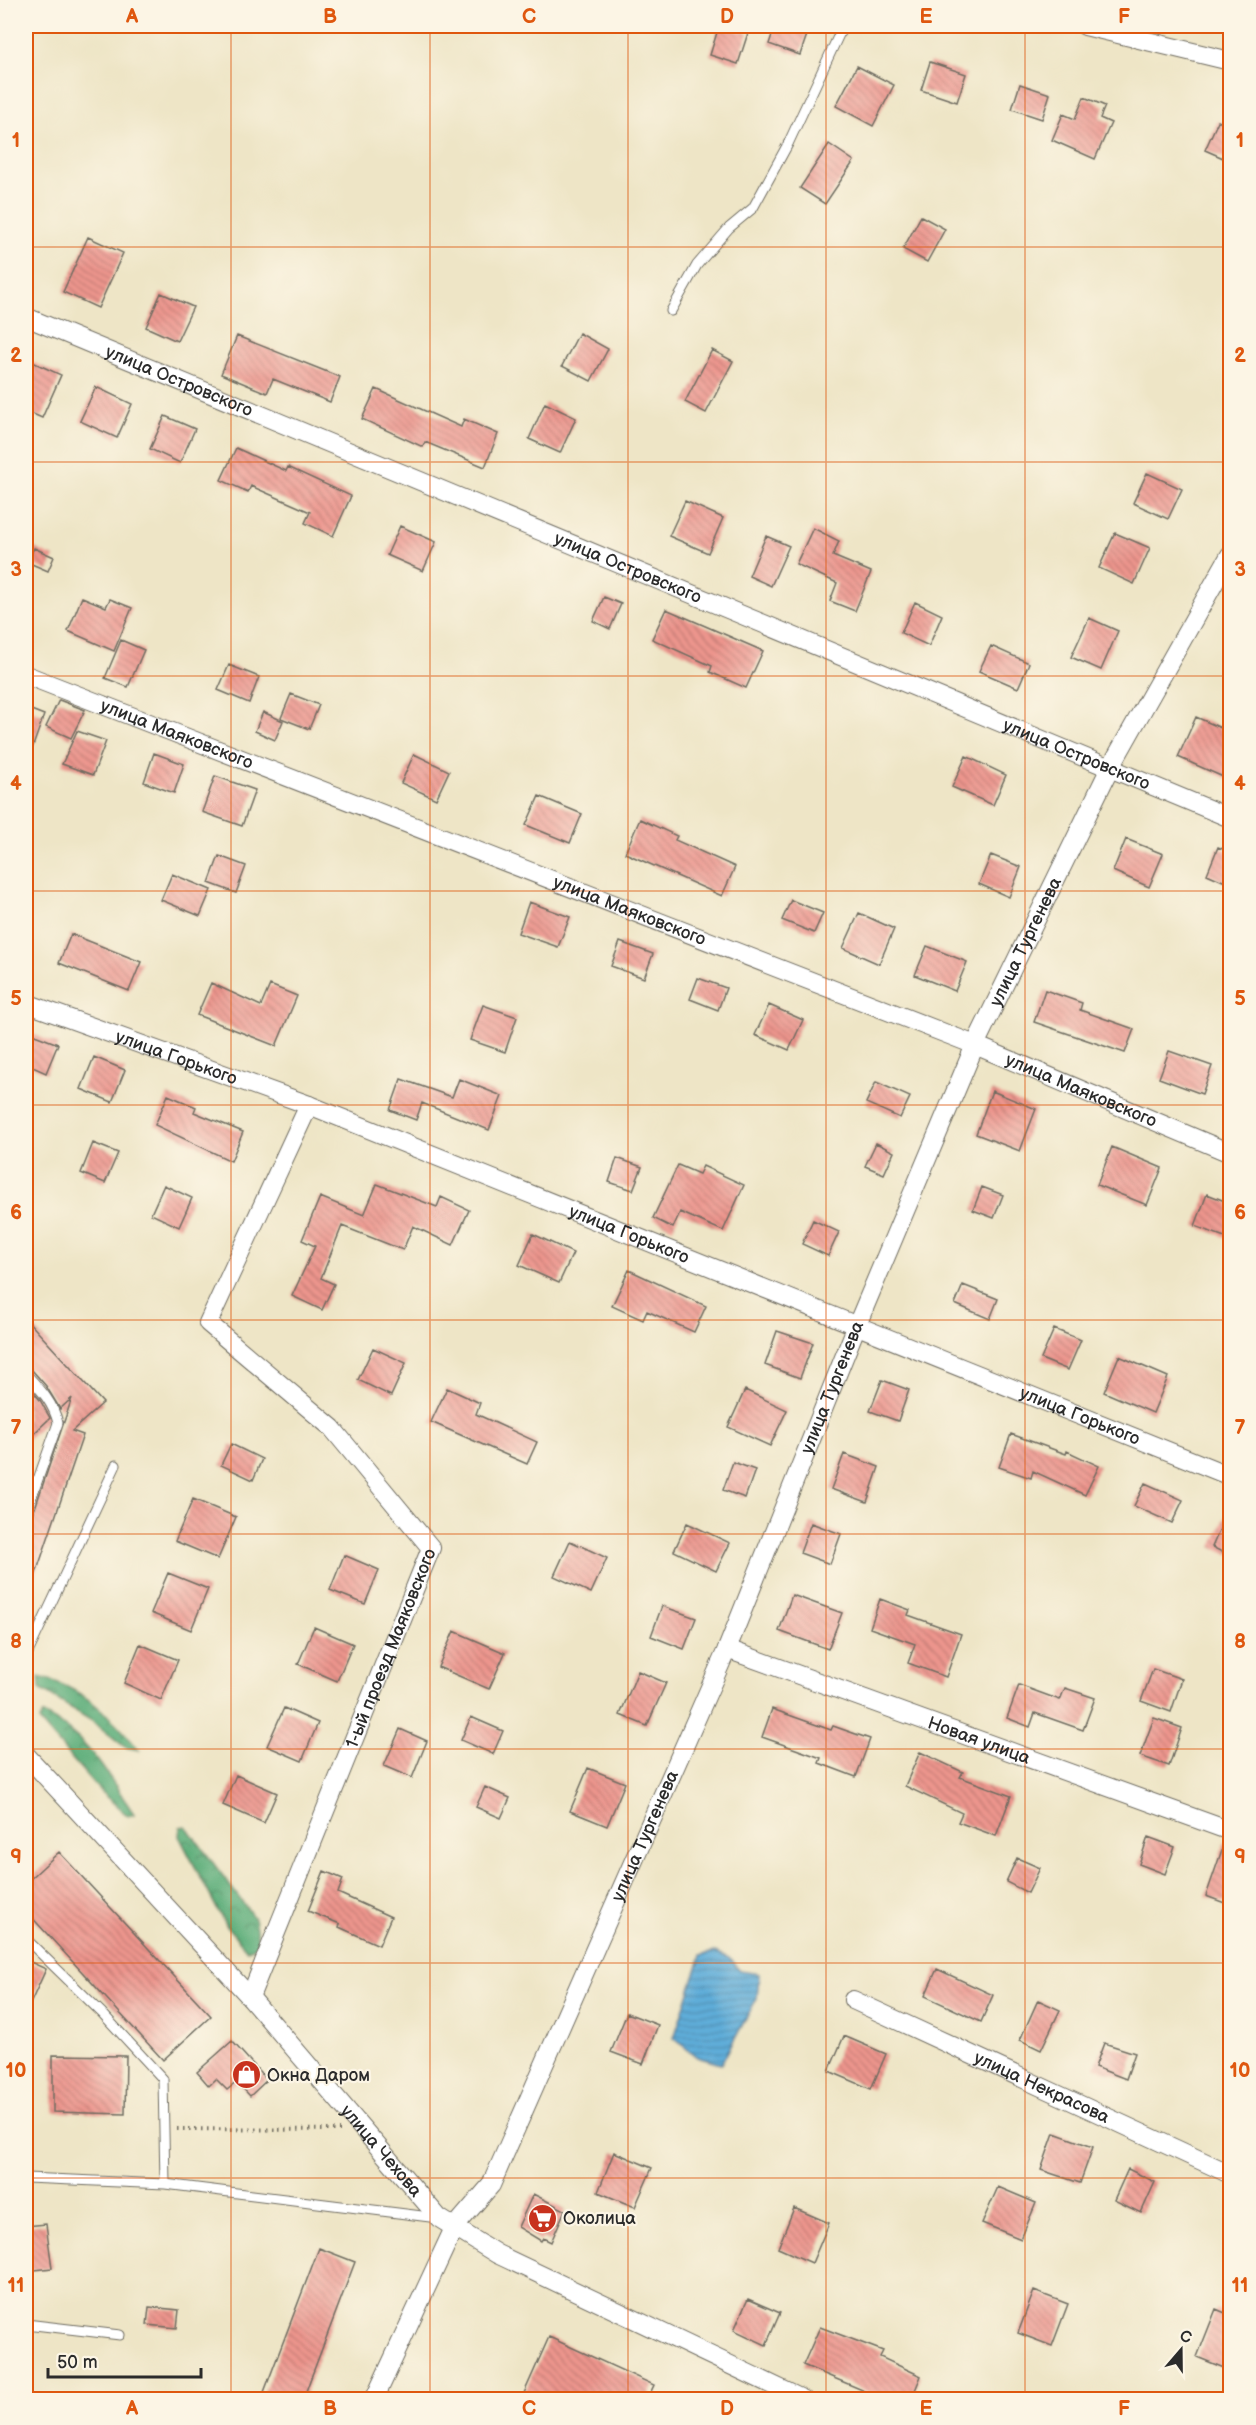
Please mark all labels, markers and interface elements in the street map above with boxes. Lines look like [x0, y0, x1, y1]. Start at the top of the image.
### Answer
text: A [125, 5, 139, 29]
text: B [323, 5, 337, 29]
text: C [522, 5, 536, 29]
text: D [720, 5, 734, 29]
text: E [920, 5, 933, 29]
text: F [1118, 5, 1130, 29]
text: 1 [12, 129, 20, 153]
text: 1 [1236, 129, 1244, 153]
street label: улица Островского [102, 341, 256, 421]
text: 2 [10, 344, 22, 368]
text: 2 [1234, 344, 1246, 368]
street label: улица Островского [551, 528, 704, 608]
text: 3 [10, 558, 22, 582]
text: 3 [1234, 558, 1246, 582]
street label: улица Маяковского [97, 695, 256, 774]
street label: улица Островского [1000, 715, 1153, 795]
text: 4 [10, 772, 22, 796]
text: 4 [1234, 772, 1246, 796]
street label: улица Маяковского [550, 872, 709, 950]
street label: улица Тургенева [985, 874, 1066, 1010]
text: 5 [10, 987, 22, 1011]
text: 5 [1234, 987, 1246, 1011]
street label: улица Горького [113, 1026, 240, 1089]
street label: улица Маяковского [1002, 1049, 1160, 1132]
text: 6 [10, 1201, 22, 1225]
street label: улица Горького [566, 1201, 692, 1268]
text: 6 [1234, 1201, 1246, 1225]
street label: улица Тургенева [796, 1318, 869, 1457]
street label: улица Горького [1017, 1382, 1143, 1450]
text: 7 [10, 1416, 22, 1440]
text: 7 [1234, 1416, 1246, 1440]
street label: 1-ый проезд Маяковского [341, 1546, 441, 1751]
text: 8 [10, 1630, 22, 1654]
text: 8 [1234, 1630, 1246, 1654]
street label: Новая улица [925, 1712, 1033, 1769]
street label: улица Тургенева [607, 1767, 683, 1905]
text: 9 [10, 1845, 22, 1869]
text: 9 [1234, 1845, 1246, 1869]
street label: улица Некрасова [971, 2047, 1113, 2128]
text: 10 [6, 2059, 26, 2083]
shop icon: Окна Даром [230, 2059, 262, 2091]
text: 10 [1230, 2059, 1250, 2083]
place label: Окна Даром [267, 2065, 370, 2086]
street label: улица Чехова [336, 2101, 426, 2202]
supermarket icon: Околица [526, 2202, 558, 2234]
place label: Околица [563, 2208, 636, 2229]
text: 11 [8, 2274, 24, 2298]
text: 11 [1232, 2274, 1248, 2298]
north arrow [1151, 2320, 1211, 2380]
text: С [1177, 2326, 1194, 2348]
scale bar [48, 2341, 201, 2379]
text: 50 m [57, 2352, 98, 2373]
text: A [125, 2397, 139, 2421]
text: B [323, 2397, 337, 2421]
text: C [522, 2397, 536, 2421]
text: D [720, 2397, 734, 2421]
text: E [920, 2397, 933, 2421]
text: F [1118, 2397, 1130, 2421]

